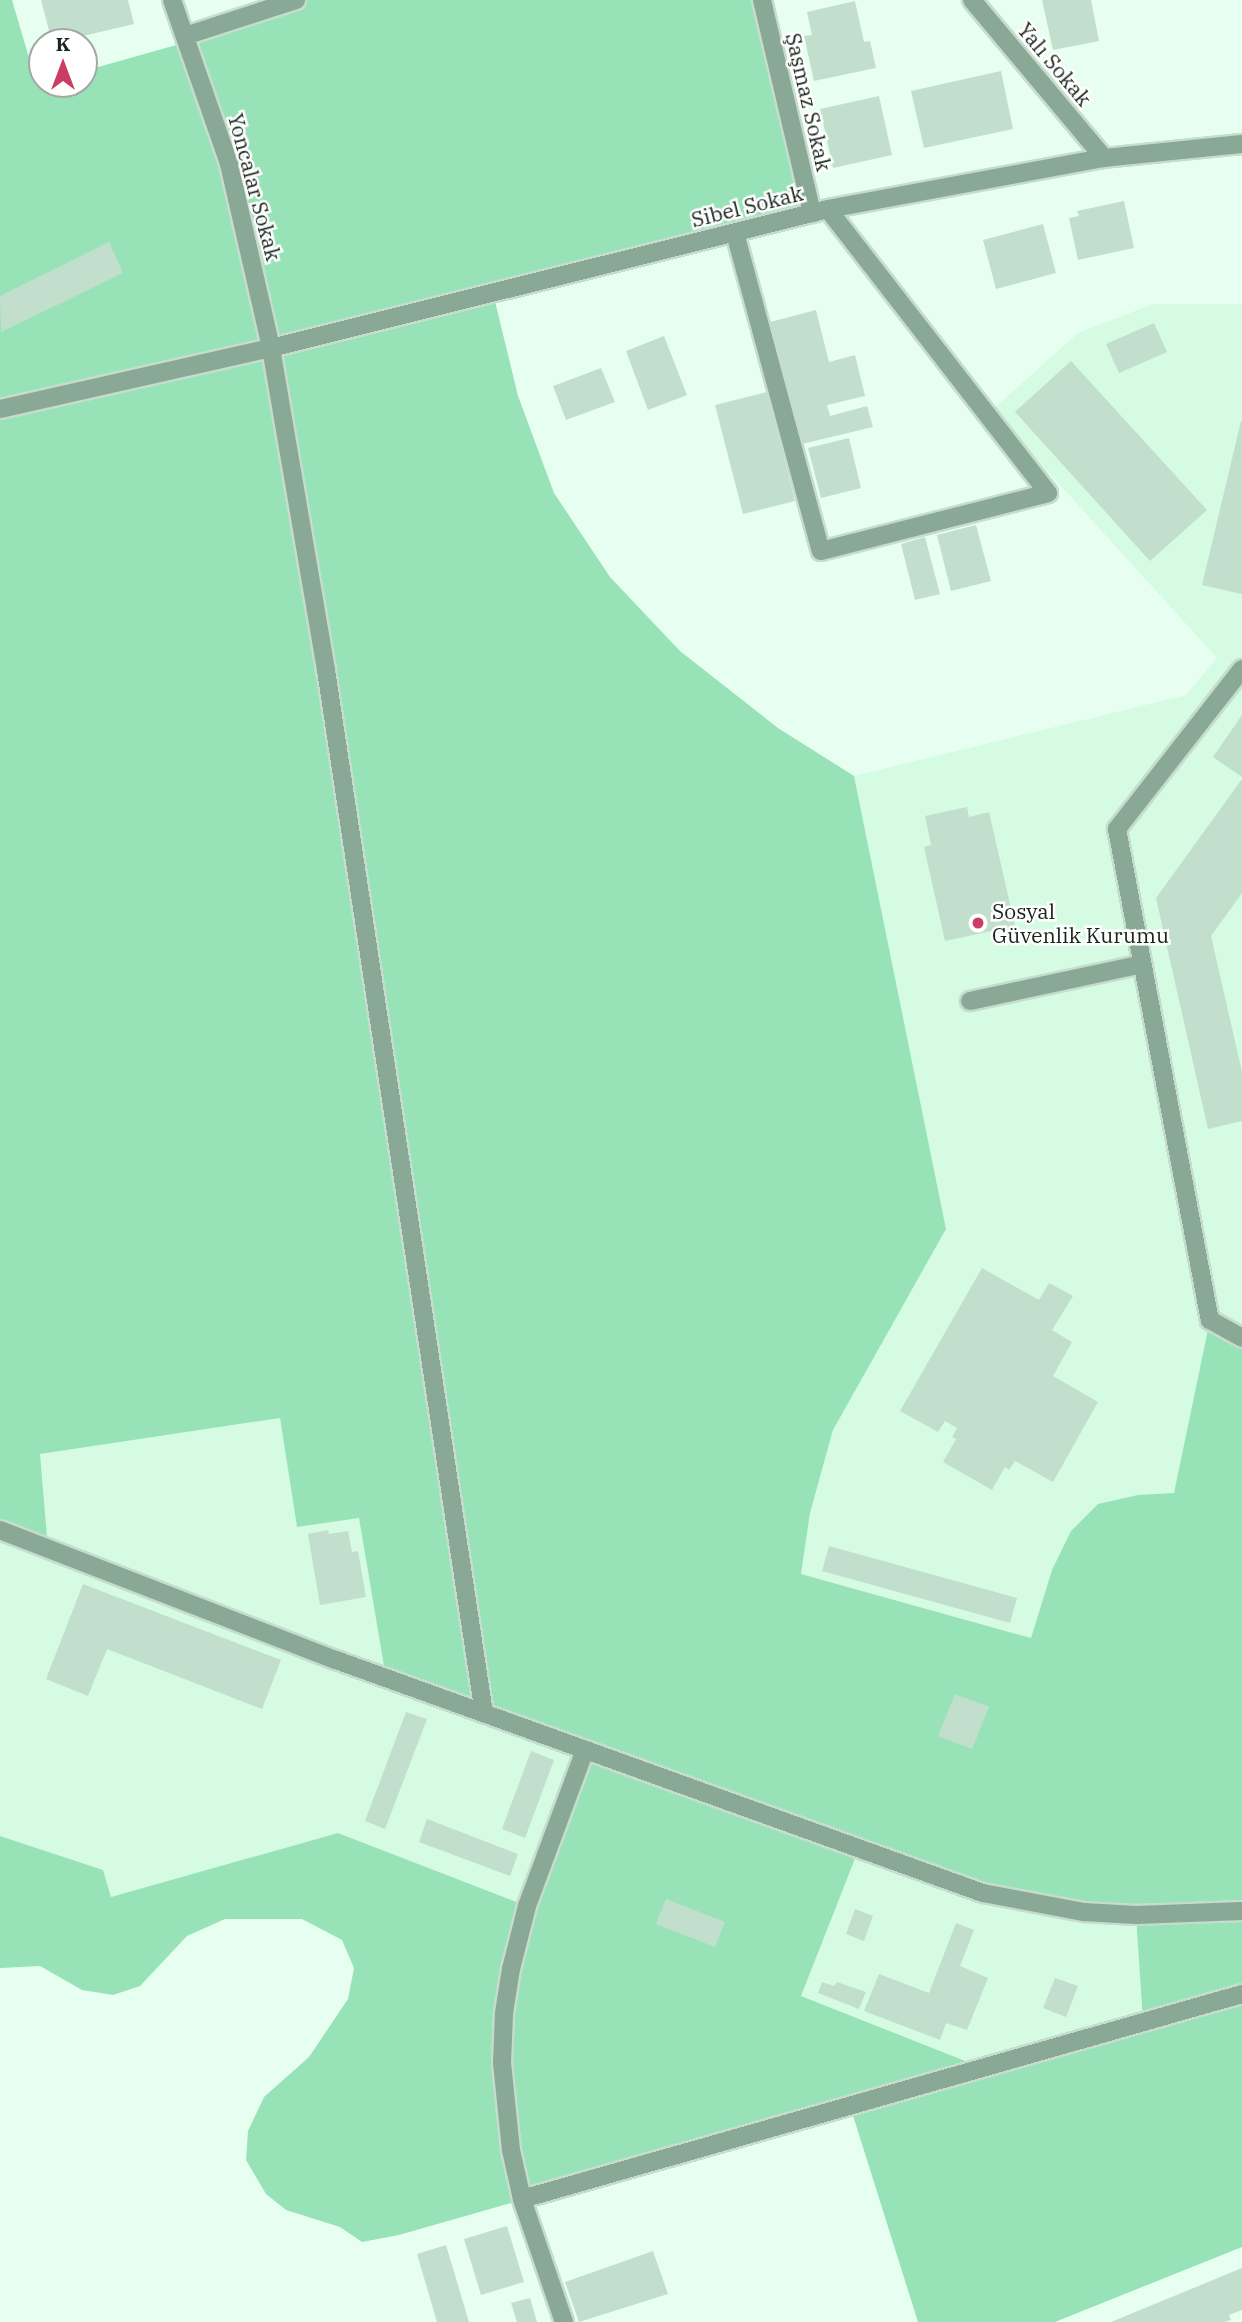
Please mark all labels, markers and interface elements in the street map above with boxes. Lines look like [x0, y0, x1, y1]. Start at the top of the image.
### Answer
street label: Yalı Sokak [1013, 17, 1097, 111]
north arrow [28, 28, 98, 98]
street label: Şaşmaz Sokak [781, 30, 837, 174]
text: K [56, 32, 70, 56]
street label: Yoncalar Sokak [223, 111, 287, 263]
street label: Sibel Sokak [688, 180, 806, 232]
place label: Sosyal Güvenlik Kurumu [992, 898, 1169, 948]
marker: Sosyal Güvenlik Kurumu [970, 915, 986, 931]

